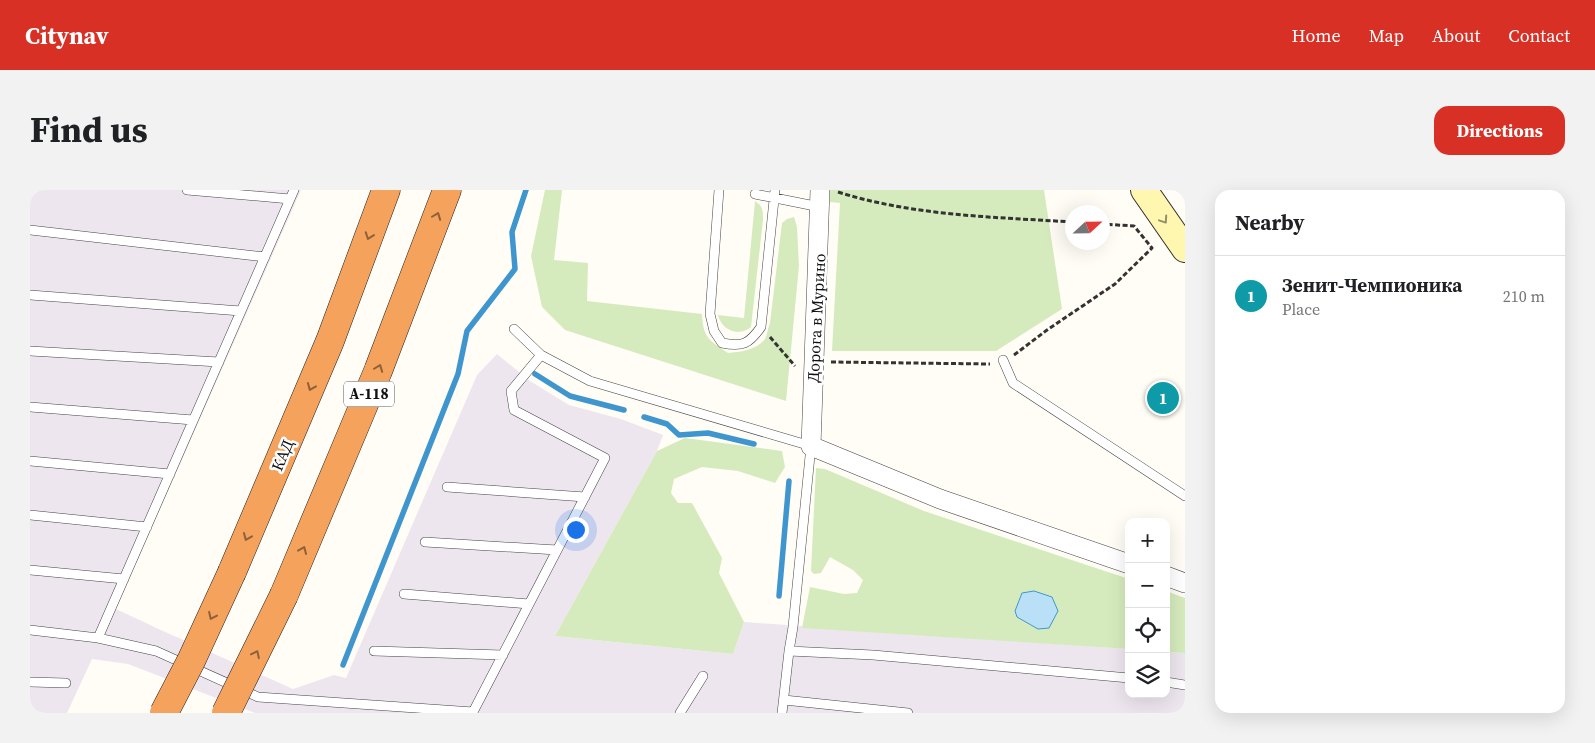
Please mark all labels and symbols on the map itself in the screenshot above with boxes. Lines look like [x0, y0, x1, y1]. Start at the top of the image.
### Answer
north arrow [1065, 205, 1110, 250]
one-way arrow [431, 212, 441, 221]
one-way arrow [1158, 214, 1167, 223]
one-way arrow [365, 231, 375, 240]
street label: Дорога в Мурино [802, 253, 830, 383]
one-way arrow [373, 364, 383, 373]
pin: 1 [1147, 379, 1179, 417]
one-way arrow [306, 382, 317, 391]
road number: А-118 [344, 382, 394, 406]
street label: КАД [266, 436, 298, 474]
your location [563, 517, 589, 543]
one-way arrow [243, 532, 254, 541]
one-way arrow [296, 546, 307, 555]
one-way arrow [208, 611, 218, 620]
one-way arrow [250, 650, 260, 659]

